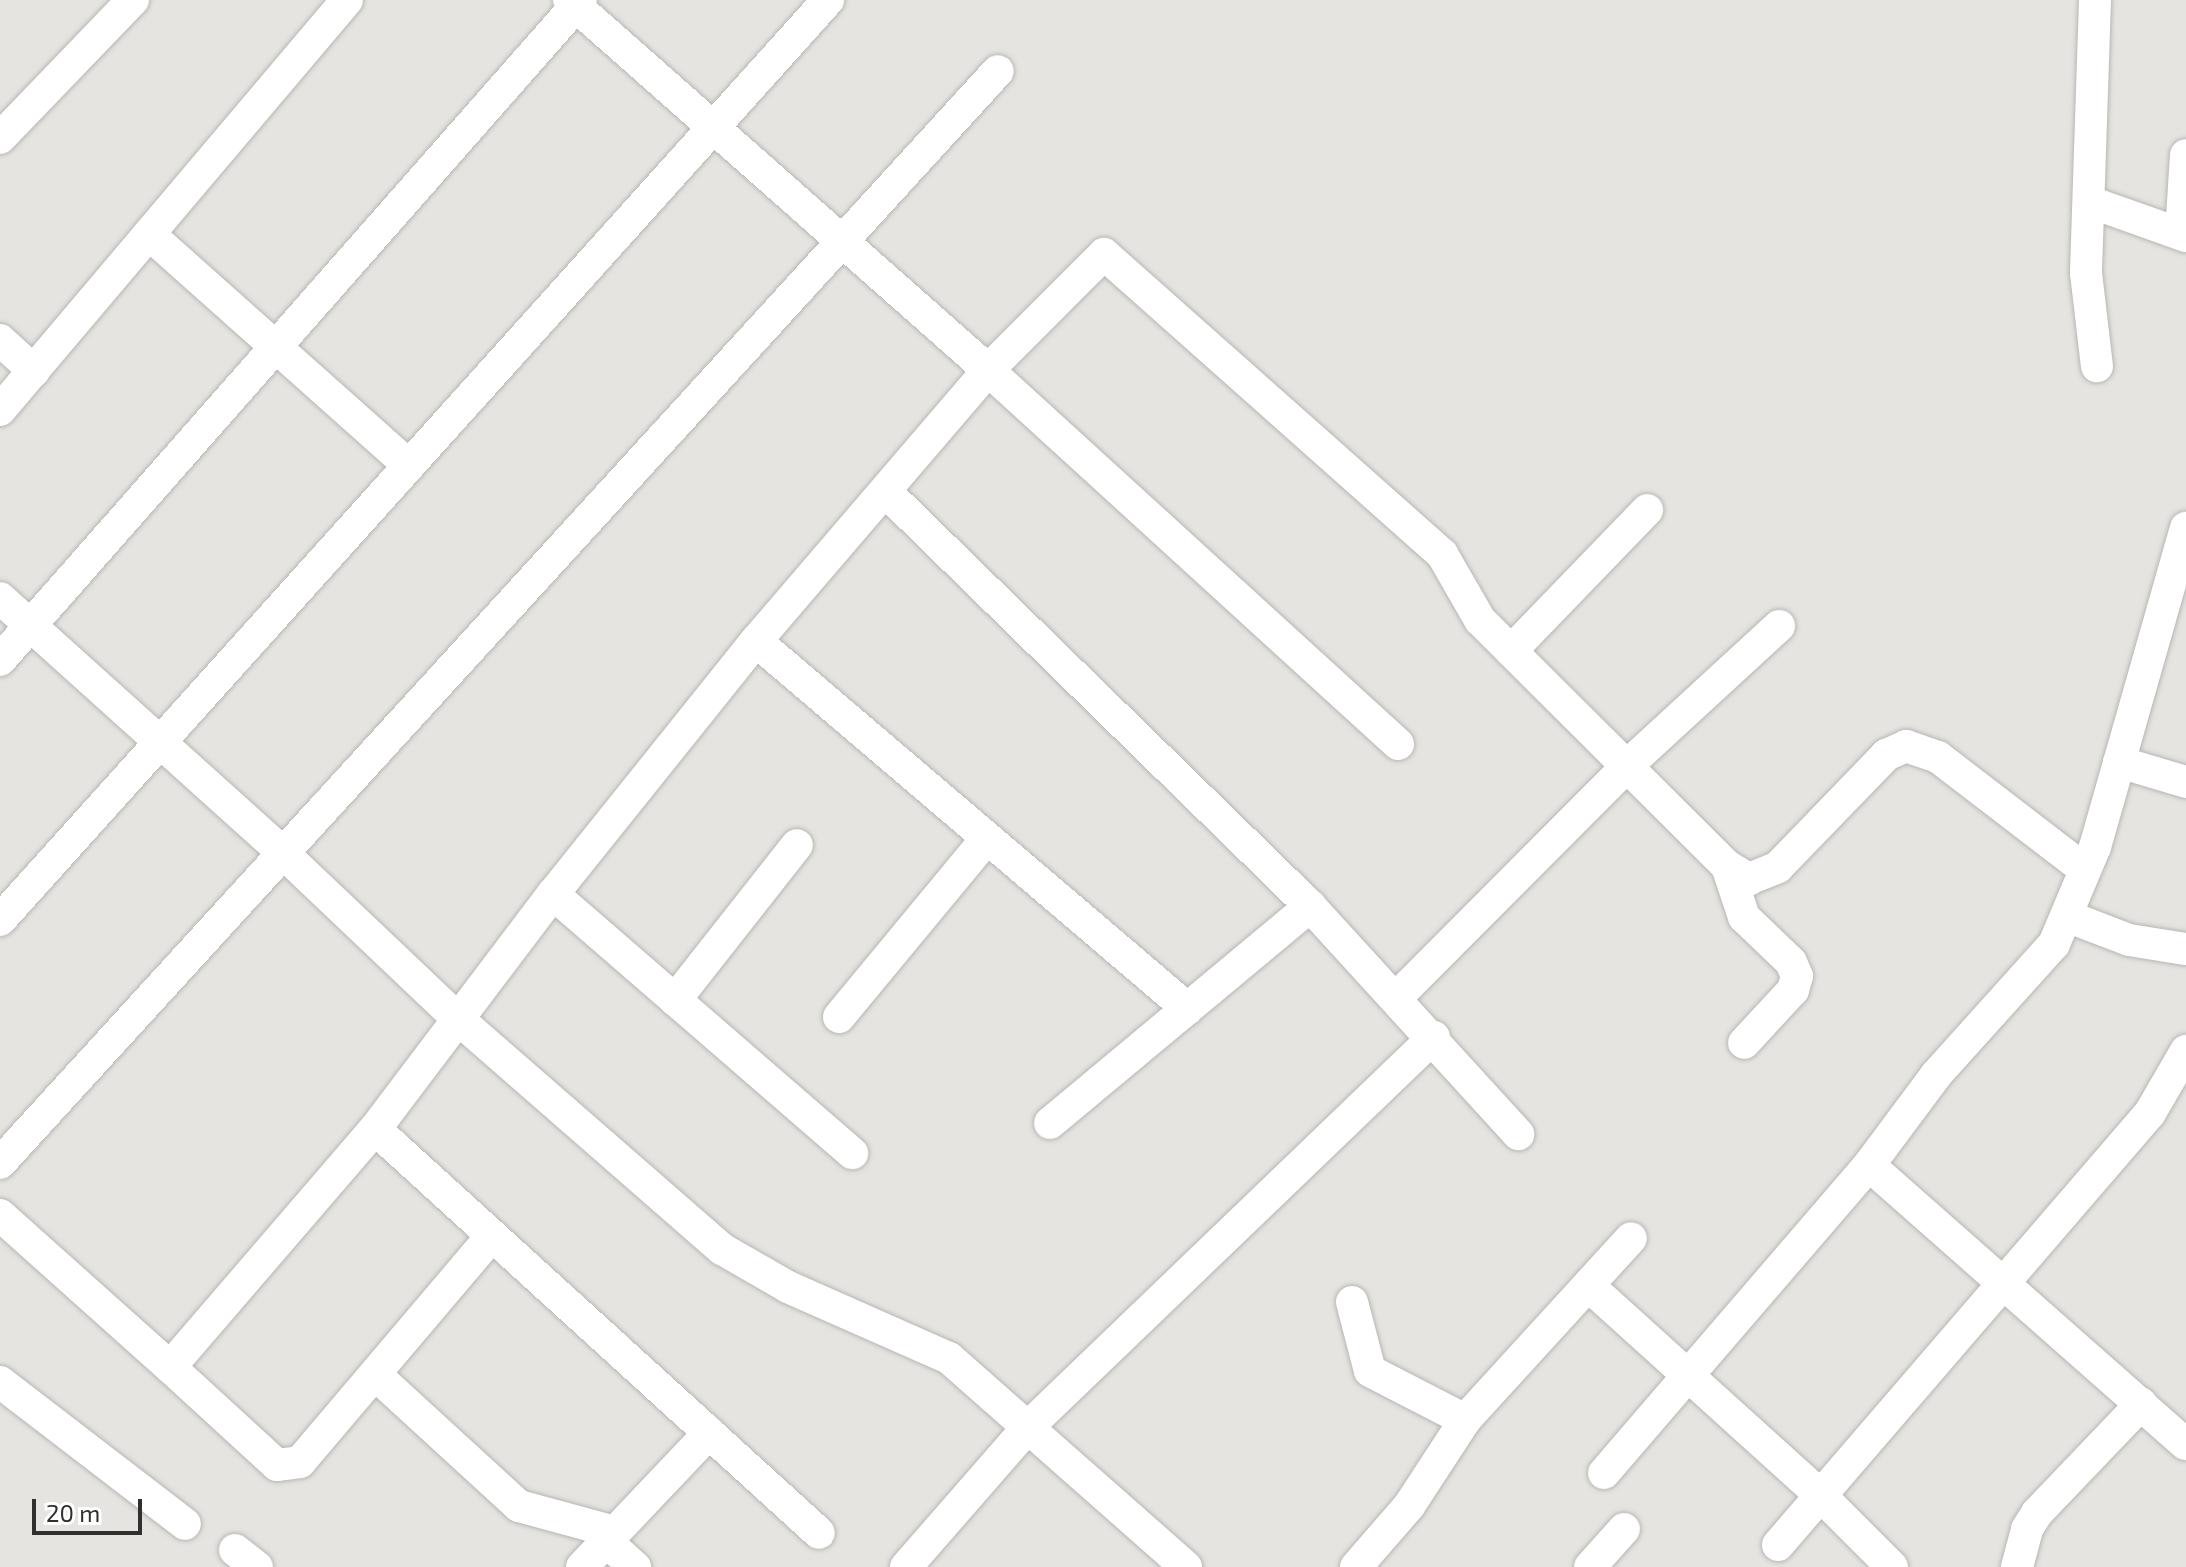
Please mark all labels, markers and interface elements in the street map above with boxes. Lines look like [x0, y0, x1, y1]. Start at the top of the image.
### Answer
scale bar [36, 1483, 146, 1533]
text: 20 m [46, 1498, 100, 1527]

